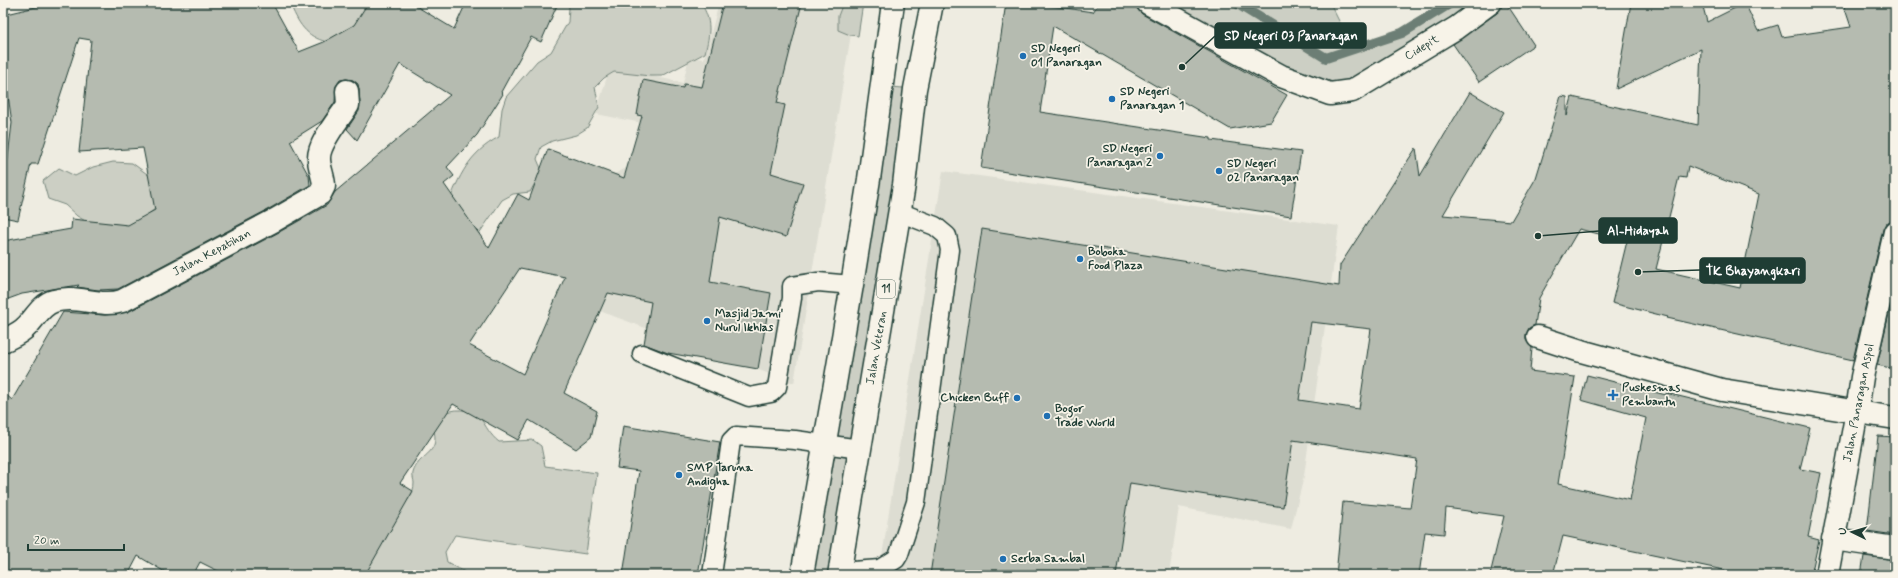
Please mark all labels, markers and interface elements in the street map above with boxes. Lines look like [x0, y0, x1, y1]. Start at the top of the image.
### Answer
callout: SD Negeri 03 Panaragan [1215, 23, 1366, 48]
text: SD Negeri 03 Panaragan [1224, 28, 1358, 46]
street label: Cidepit [1402, 32, 1442, 64]
place label: SD Negeri 01 Panaragan [1031, 41, 1102, 71]
marker: SD Negeri 01 Panaragan [1018, 51, 1028, 61]
place label: SD Negeri Panaragan 1 [1120, 84, 1184, 114]
marker: SD Negeri Panaragan 1 [1107, 94, 1117, 104]
place label: SD Negeri Panaragan 2 [1087, 141, 1152, 171]
marker: SD Negeri Panaragan 2 [1155, 151, 1165, 161]
place label: SD Negeri 02 Panaragan [1227, 156, 1299, 186]
marker: SD Negeri 02 Panaragan [1214, 166, 1224, 176]
callout: Al-Hidayah [1599, 218, 1677, 243]
text: Al-Hidayah [1607, 223, 1670, 240]
street label: Jalan Kepatihan [170, 226, 254, 280]
place label: Boboka Food Plaza [1088, 244, 1143, 274]
marker: Boboka Food Plaza [1075, 254, 1085, 264]
callout: TK Bhayangkari [1700, 258, 1805, 283]
text: TK Bhayangkari [1706, 263, 1800, 281]
road number: 11 [877, 280, 895, 298]
place label: Masjid Jami' Nurul Ikhlas [715, 306, 784, 336]
street label: Jalan Veteran [863, 310, 891, 386]
marker: Masjid Jami' Nurul Ikhlas [702, 316, 712, 326]
street label: Jalan Panaragan Aspol [1840, 342, 1878, 464]
place label: Puskesmas Pembantu [1622, 380, 1680, 410]
marker: Puskesmas Pembantu [1607, 389, 1619, 401]
place label: Chicken Buff [940, 390, 1010, 406]
marker: Chicken Buff [1012, 393, 1022, 403]
place label: Bogor Trade World [1055, 401, 1115, 431]
marker: Bogor Trade World [1042, 411, 1052, 421]
place label: SMP Taruna Andigha [687, 460, 754, 491]
marker: SMP Taruna Andigha [674, 470, 684, 480]
north arrow [1832, 512, 1872, 552]
scale bar [28, 526, 124, 552]
text: U [1836, 527, 1850, 535]
text: 20 m [34, 533, 60, 549]
place label: Serba Sambal [1011, 551, 1085, 567]
marker: Serba Sambal [998, 554, 1008, 564]

